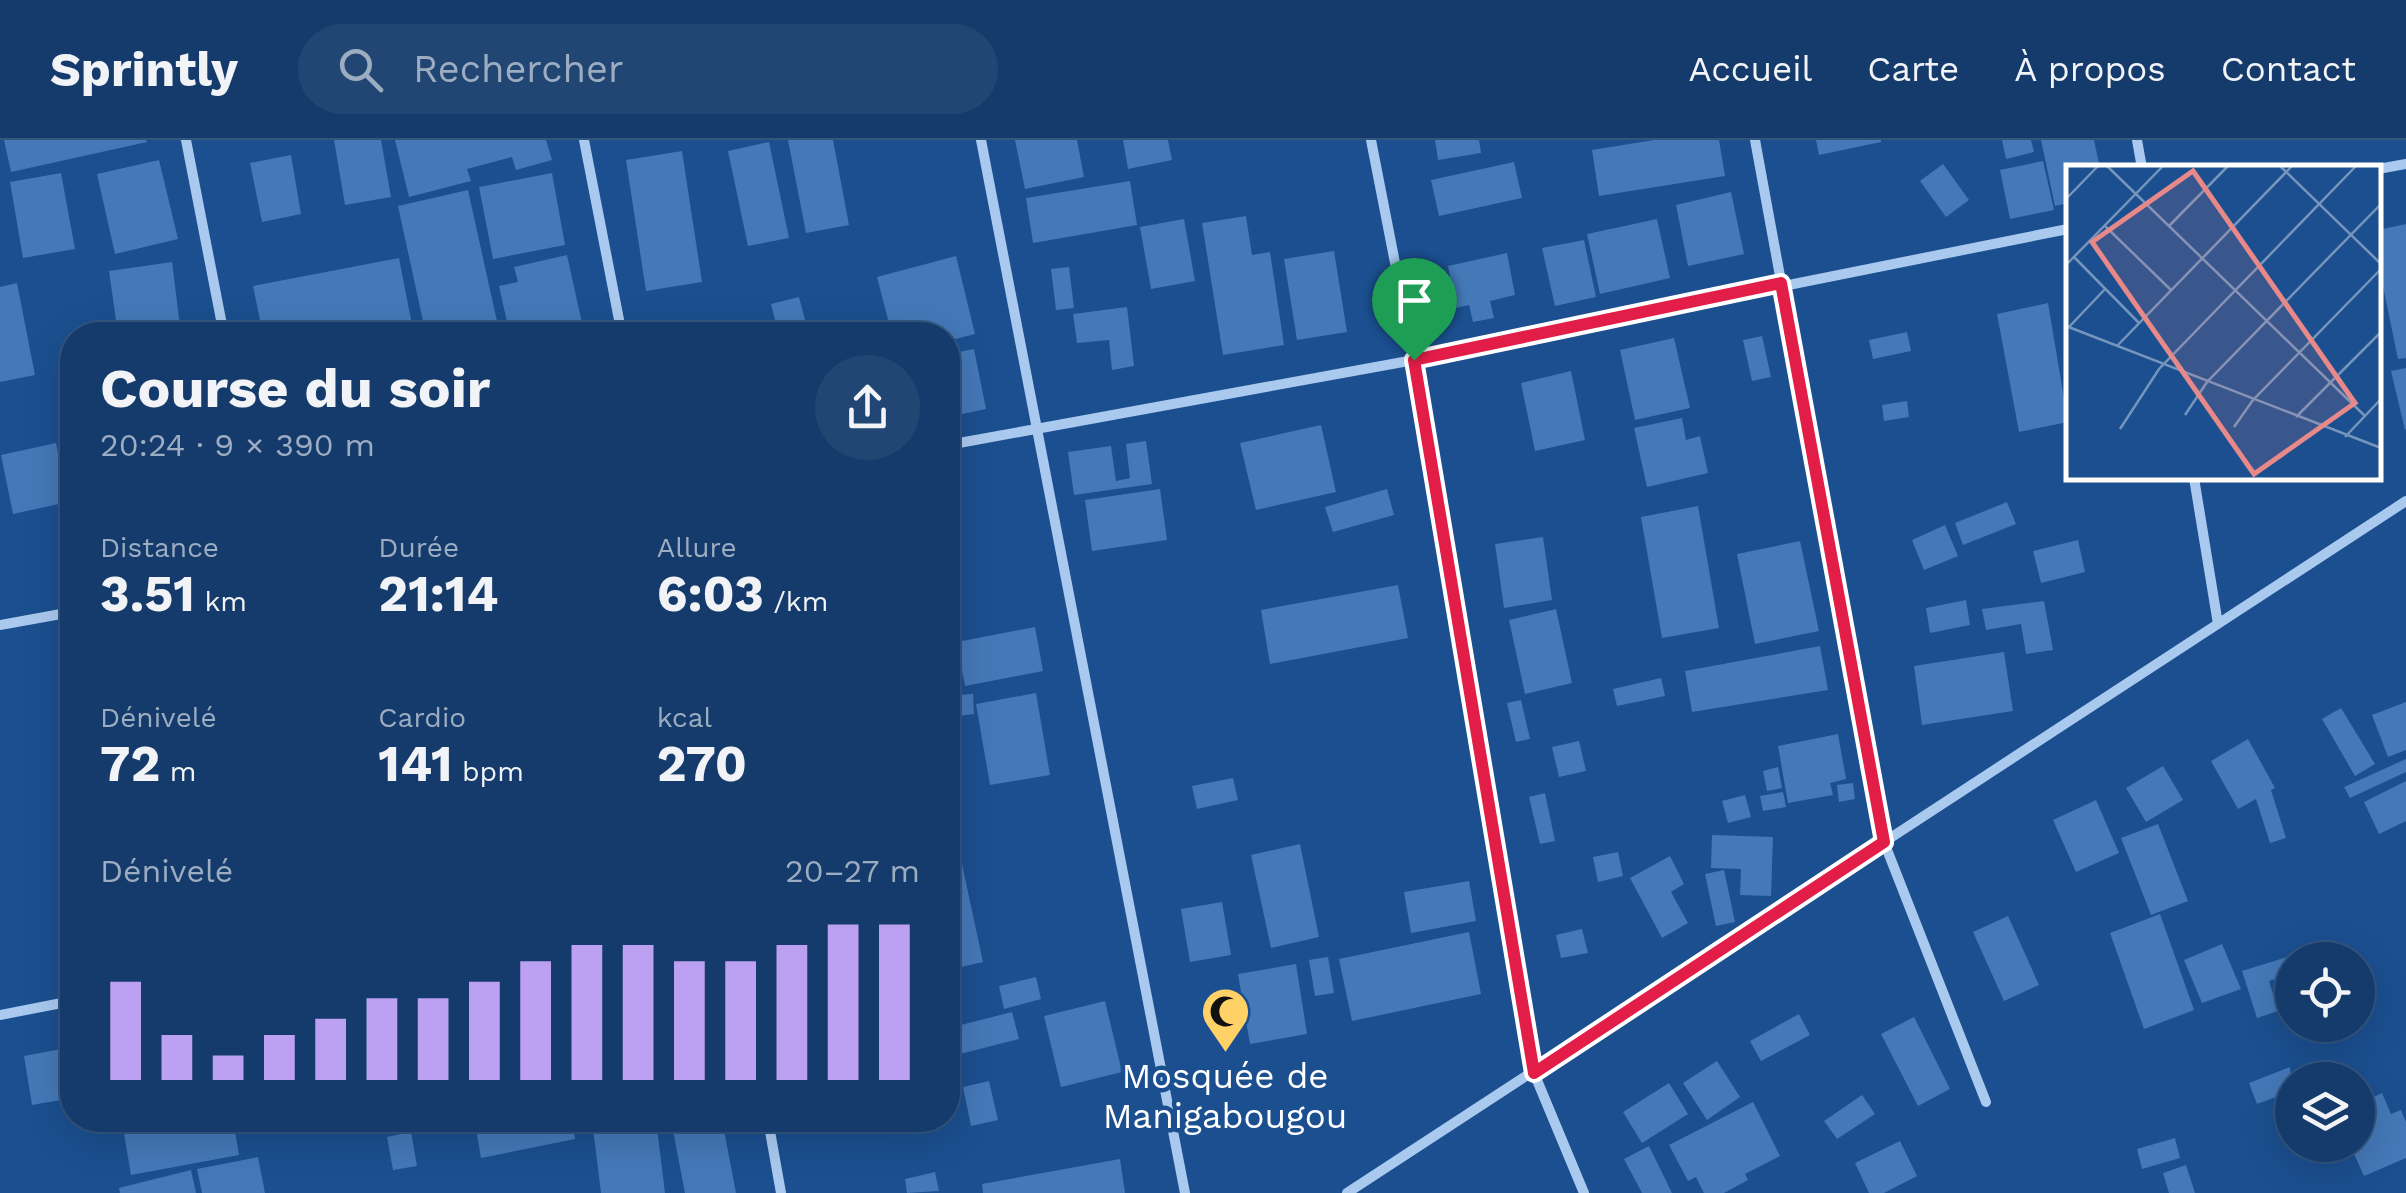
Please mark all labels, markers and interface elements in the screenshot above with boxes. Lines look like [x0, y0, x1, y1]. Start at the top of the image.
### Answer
search box [298, 24, 998, 114]
text: Sprintly [50, 41, 238, 98]
icon: search [333, 42, 388, 97]
text: Rechercher [413, 47, 624, 91]
text: Accueil [1688, 48, 1812, 90]
text: Carte [1867, 48, 1959, 90]
text: À propos [2014, 48, 2166, 90]
text: Contact [2221, 48, 2356, 90]
inset map [2066, 165, 2381, 480]
pin [1372, 258, 1457, 361]
icon: arrive [1387, 273, 1442, 328]
button: share [815, 355, 920, 460]
text: Course du soir [100, 356, 490, 420]
text: 20:24 · 9 × 390 m [100, 426, 375, 464]
text: Distance [100, 531, 219, 564]
text: Durée [378, 531, 459, 564]
text: Allure [657, 531, 737, 564]
text: 3.51 [100, 564, 195, 623]
text: 21:14 [378, 564, 499, 623]
text: 6:03 [657, 564, 764, 623]
text: km [195, 585, 247, 618]
text: /km [764, 585, 828, 618]
text: Dénivelé [100, 701, 217, 734]
text: Cardio [378, 701, 466, 734]
text: kcal [657, 701, 712, 734]
text: 72 [100, 734, 160, 793]
text: 141 [378, 734, 453, 793]
text: 270 [657, 734, 747, 793]
text: m [160, 755, 196, 788]
text: bpm [453, 755, 524, 788]
text: Dénivelé [100, 852, 233, 890]
text: 20–27 m [785, 852, 920, 890]
map controls [2275, 942, 2375, 1162]
button: locate [2275, 942, 2375, 1042]
mosque icon: Mosquée de Manigabougou [1199, 986, 1251, 1054]
place label: Mosquée de Manigabougou [1103, 1055, 1347, 1137]
button: layers [2275, 1062, 2375, 1162]

